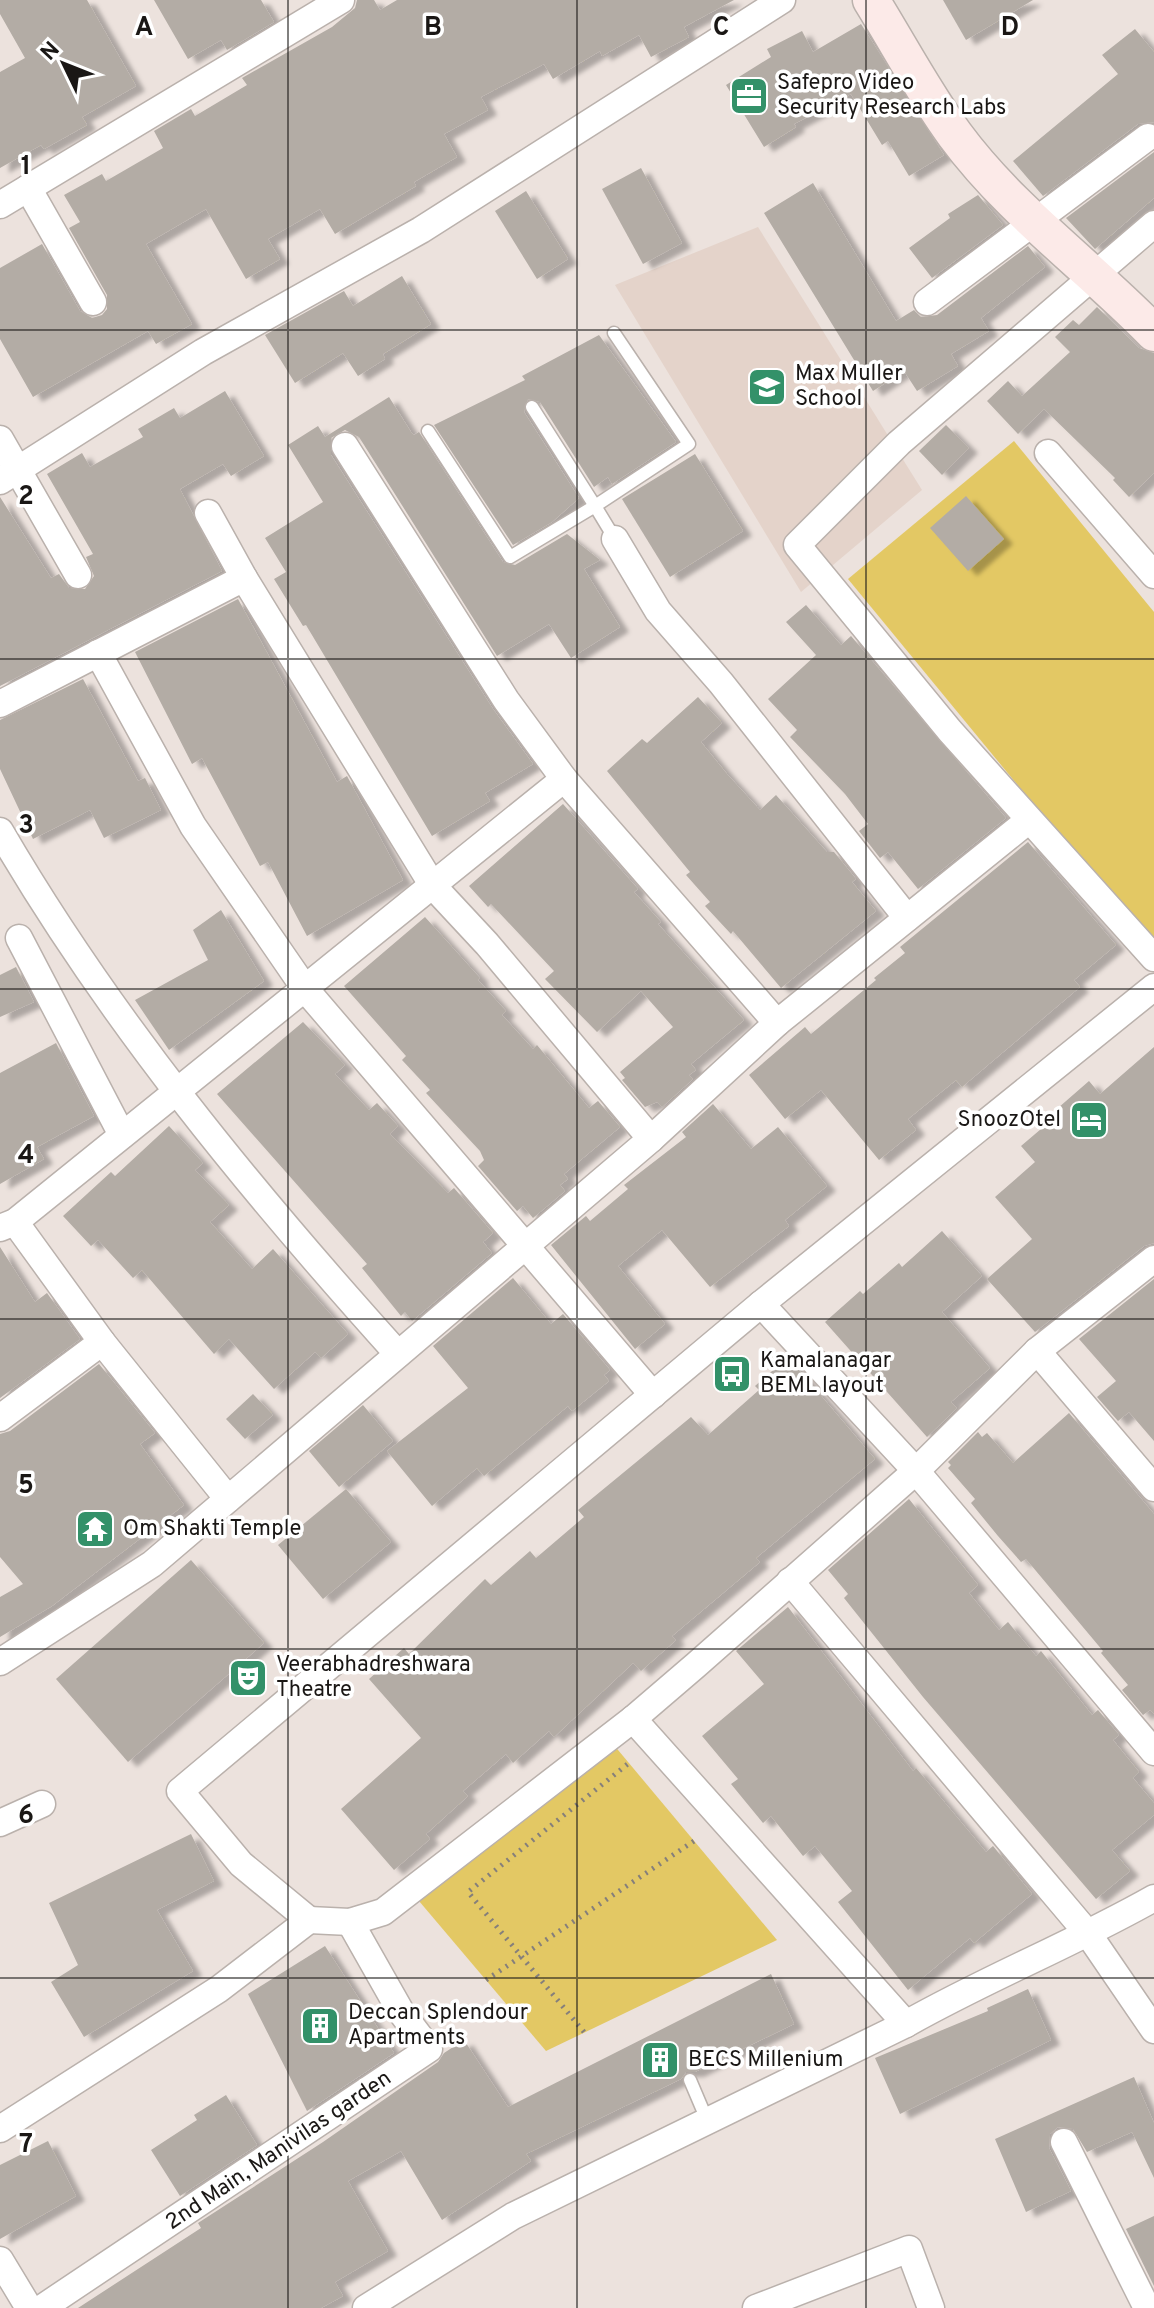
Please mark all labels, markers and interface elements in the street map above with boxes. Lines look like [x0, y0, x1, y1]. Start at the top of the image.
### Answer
text: A [135, 12, 153, 45]
text: B [424, 12, 442, 45]
text: C [713, 12, 729, 45]
text: D [1001, 12, 1019, 45]
north arrow [24, 24, 104, 104]
text: N [36, 37, 66, 67]
place label: Safepro Video Security Research Labs [777, 70, 1006, 122]
office icon: Safepro Video Security Research Labs [728, 75, 770, 117]
text: 1 [21, 151, 31, 184]
place label: Max Muller School [795, 361, 903, 413]
school or university icon: Max Muller School [746, 366, 788, 408]
text: 2 [18, 481, 34, 514]
text: 3 [18, 810, 34, 843]
hotel icon: SnoozOtel [1068, 1099, 1110, 1141]
place label: SnoozOtel [958, 1107, 1061, 1134]
text: 4 [18, 1140, 34, 1173]
place label: Kamalanagar BEML layout [760, 1348, 892, 1400]
bus stop icon: Kamalanagar BEML layout [711, 1353, 753, 1395]
text: 5 [18, 1470, 34, 1503]
temple icon: Om Shakti Temple [74, 1508, 116, 1550]
place label: Om Shakti Temple [123, 1516, 301, 1543]
place label: Veerabhadreshwara Theatre [276, 1652, 471, 1704]
theatre icon: Veerabhadreshwara Theatre [227, 1657, 269, 1699]
text: 6 [18, 1800, 34, 1833]
place label: Deccan Splendour Apartments [348, 2000, 529, 2052]
building icon: Deccan Splendour Apartments [299, 2005, 341, 2047]
building icon: BECS Millenium [639, 2039, 681, 2081]
place label: BECS Millenium [688, 2047, 843, 2074]
street label: 2nd Main, Manivilas garden [161, 2065, 397, 2237]
text: 7 [19, 2129, 33, 2162]

